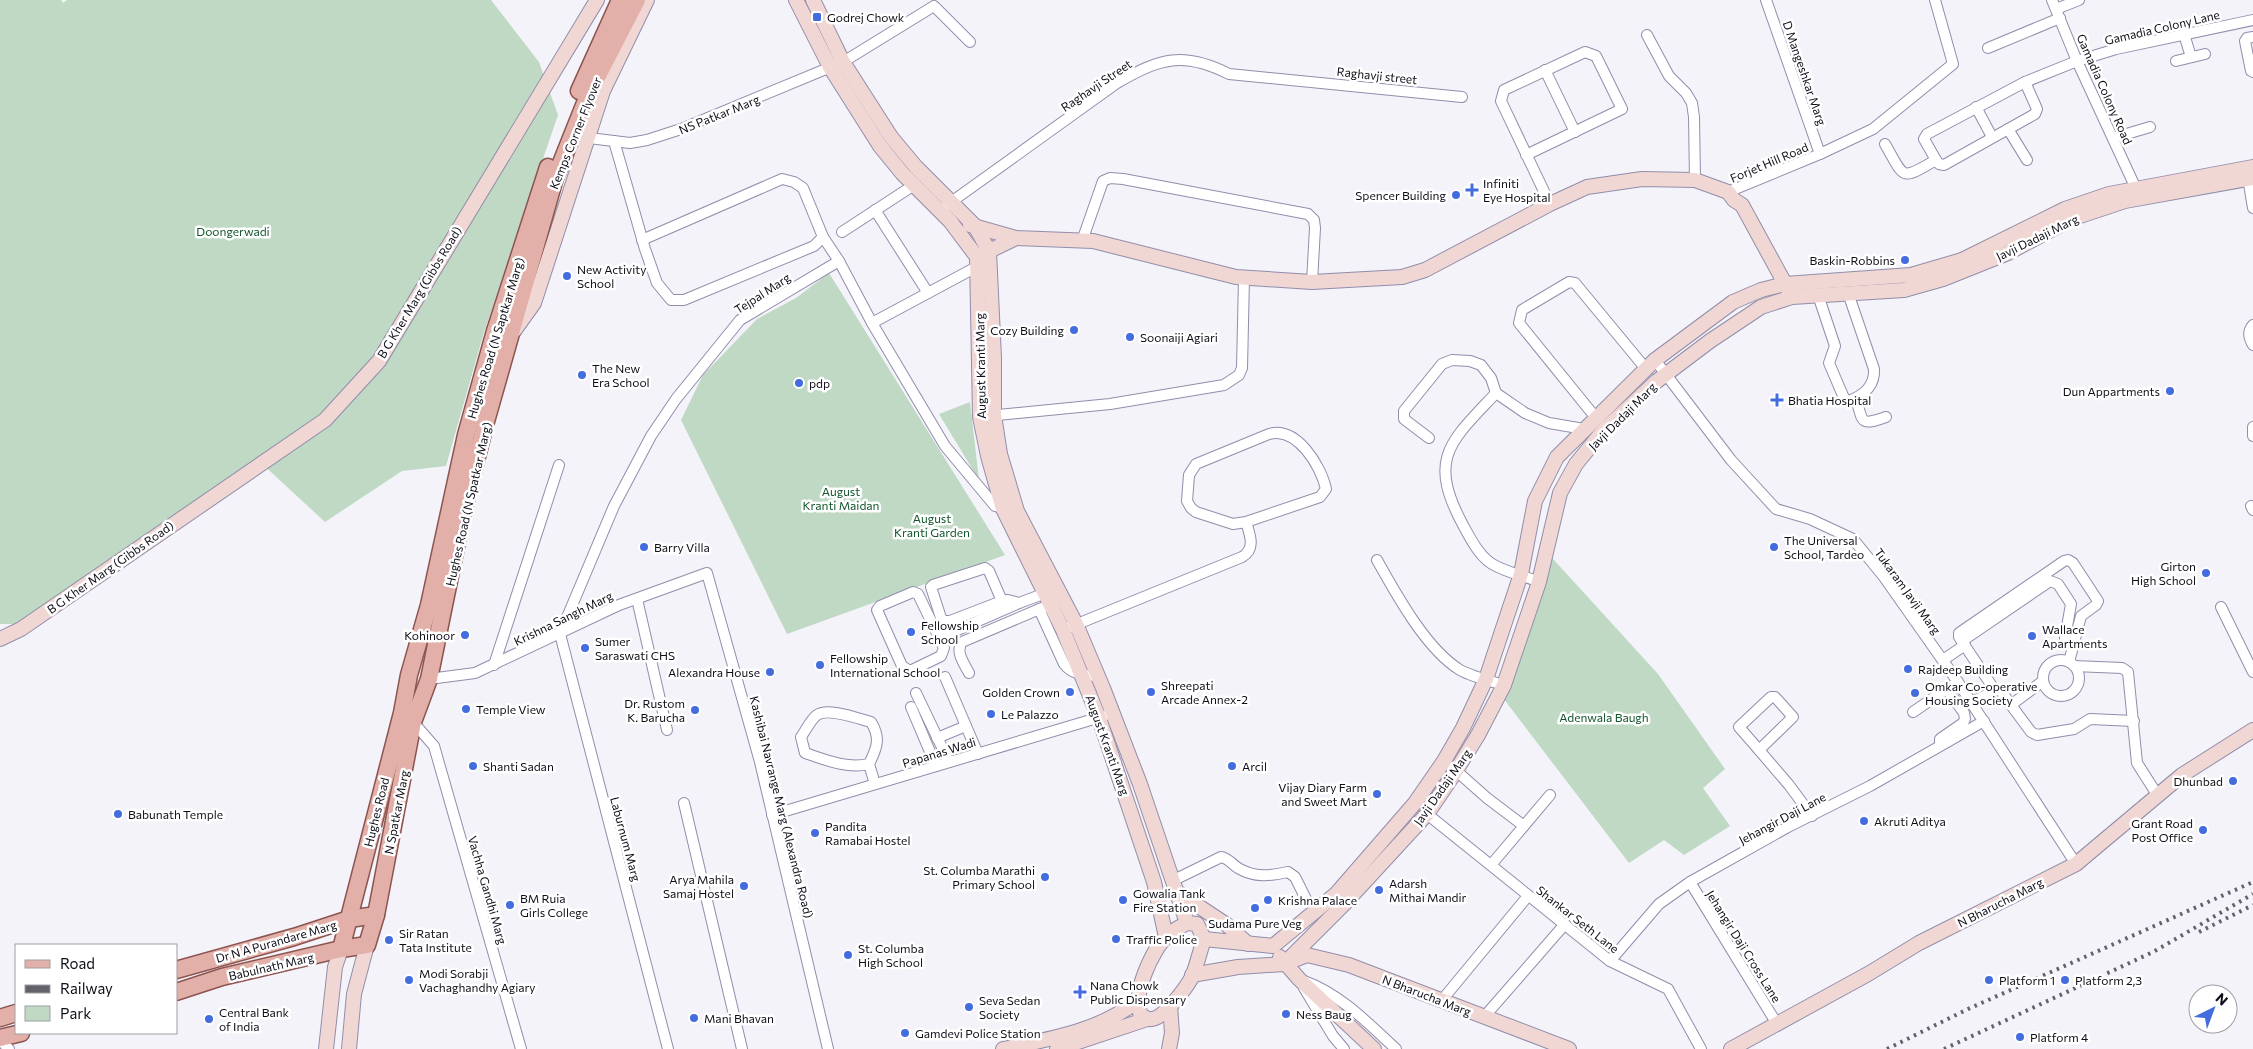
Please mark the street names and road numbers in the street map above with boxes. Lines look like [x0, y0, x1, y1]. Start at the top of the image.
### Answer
street label: Gamadia Colony Lane [2103, 7, 2221, 47]
street label: D Mangeshkar Marg [1781, 19, 1830, 128]
street label: Gamadia Colony Road [2074, 32, 2136, 146]
street label: Raghavji Street [1058, 56, 1134, 114]
street label: Raghavji street [1336, 64, 1418, 86]
street label: Kemps Corner Flyover [546, 75, 604, 191]
street label: NS Patkar Marg [677, 91, 762, 137]
street label: Forjet Hill Road [1728, 139, 1810, 185]
street label: Javji Dadaji Marg [1994, 211, 2081, 264]
street label: B G Kher Marg (Gibbs Road) [374, 224, 464, 360]
street label: Hughes Road (N Saptkar Marg) [464, 256, 526, 420]
street label: Tejpal Marg [731, 269, 793, 316]
street label: August Kranti Marg [972, 312, 988, 419]
street label: Javji Dadaji Marg [1585, 379, 1660, 453]
street label: Hughes Road (N Spatkar Marg) [442, 420, 494, 588]
street label: B G Kher Marg (Gibbs Road) [44, 518, 176, 616]
street label: Tukaram Javji Marg [1871, 545, 1944, 638]
street label: Krishna Sangh Marg [511, 588, 615, 648]
street label: August Kranti Marg [1083, 693, 1133, 798]
street label: Kashibai Navrange Marg (Alexandra Road) [748, 694, 816, 920]
street label: Papanas Wadi [901, 734, 977, 770]
street label: Javji Dadaji Marg [1410, 746, 1475, 828]
street label: N Spatkar Marg [381, 768, 411, 855]
street label: Hughes Road [361, 776, 391, 848]
street label: Jehangir Daji Lane [1736, 789, 1828, 848]
street label: Laburnum Marg [608, 795, 644, 883]
street label: Vachha Gandhi Marg [466, 834, 510, 946]
street label: N Bharucha Marg [1955, 874, 2046, 930]
street label: Shankar Seth Lane [1534, 882, 1622, 956]
street label: Jehangir Daji Cross Lane [1703, 887, 1784, 1005]
street label: Dr N A Purandare Marg [214, 917, 339, 965]
street label: Babulnath Marg [227, 949, 315, 983]
street label: N Bharucha Marg [1381, 972, 1474, 1019]

